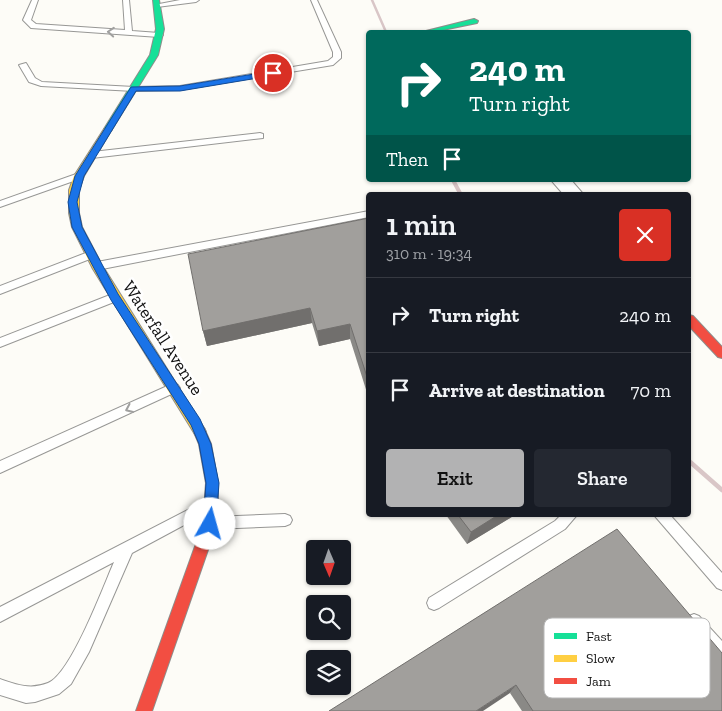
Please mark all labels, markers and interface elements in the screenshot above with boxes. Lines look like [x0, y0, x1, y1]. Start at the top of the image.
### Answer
one-way arrow [107, 27, 115, 38]
text: 240 m [469, 48, 565, 90]
icon: right [386, 50, 451, 115]
pin [252, 52, 294, 94]
icon: arrive [259, 59, 287, 87]
text: Turn right [469, 90, 570, 117]
icon: arrive [438, 145, 466, 173]
text: Then [386, 148, 428, 171]
text: 1 min [386, 207, 456, 243]
button: close [619, 209, 671, 261]
text: 310 m · 19:34 [386, 244, 472, 263]
street label: Waterfall Avenue [118, 277, 208, 399]
icon: right [386, 301, 414, 329]
text: Turn right [429, 304, 519, 327]
text: 240 m [619, 304, 671, 327]
icon: arrive [386, 376, 414, 404]
text: Arrive at destination [429, 379, 605, 402]
text: 70 m [630, 379, 671, 402]
one-way arrow [125, 402, 134, 413]
button: Exit [386, 449, 524, 507]
button: Share [534, 449, 671, 507]
position arrow [183, 497, 235, 549]
north arrow [306, 540, 351, 585]
map controls [306, 540, 351, 695]
button: search [306, 595, 351, 640]
legend [544, 618, 710, 698]
text: Fast [586, 628, 613, 645]
button: layers [306, 650, 351, 695]
text: Slow [586, 650, 615, 667]
text: Jam [586, 673, 611, 690]

